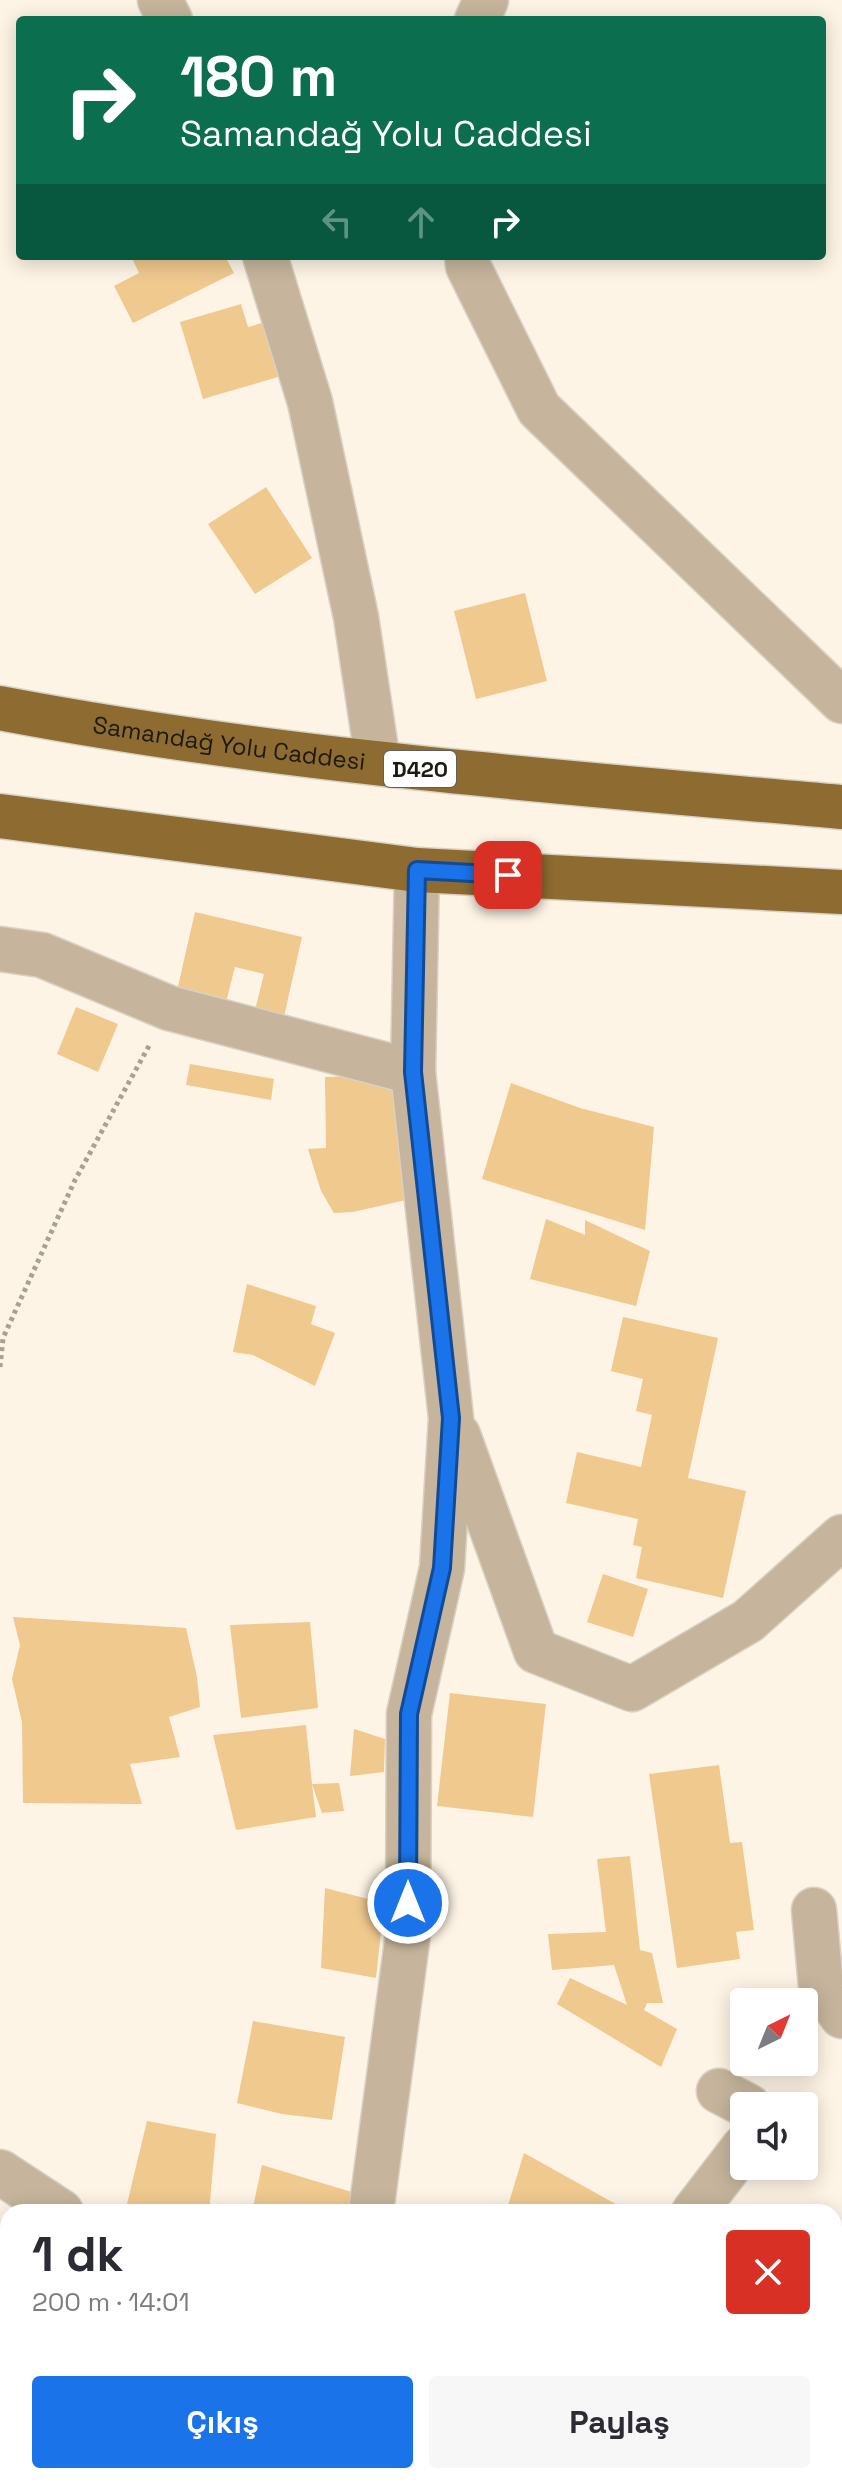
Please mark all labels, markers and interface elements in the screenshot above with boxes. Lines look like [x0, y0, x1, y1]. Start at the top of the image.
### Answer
text: 180 m [180, 41, 337, 112]
icon: right [48, 48, 152, 152]
text: Samandağ Yolu Caddesi [180, 111, 592, 157]
icon: left [315, 200, 359, 244]
icon: ahead [399, 200, 443, 244]
icon: right [483, 200, 527, 244]
street label: Samandağ Yolu Caddesi [91, 709, 367, 777]
road number: D420 [384, 751, 456, 787]
pin [474, 841, 542, 909]
icon: arrive [486, 853, 530, 897]
position arrow [366, 1861, 450, 1945]
north arrow [730, 1988, 818, 2076]
map controls [730, 1988, 818, 2180]
button: sound [730, 2092, 818, 2180]
text: 1 dk [32, 2224, 124, 2285]
button: close [726, 2230, 810, 2314]
text: 200 m · 14:01 [32, 2285, 190, 2319]
button: Çıkış [32, 2376, 413, 2468]
button: Paylaş [429, 2376, 810, 2468]

